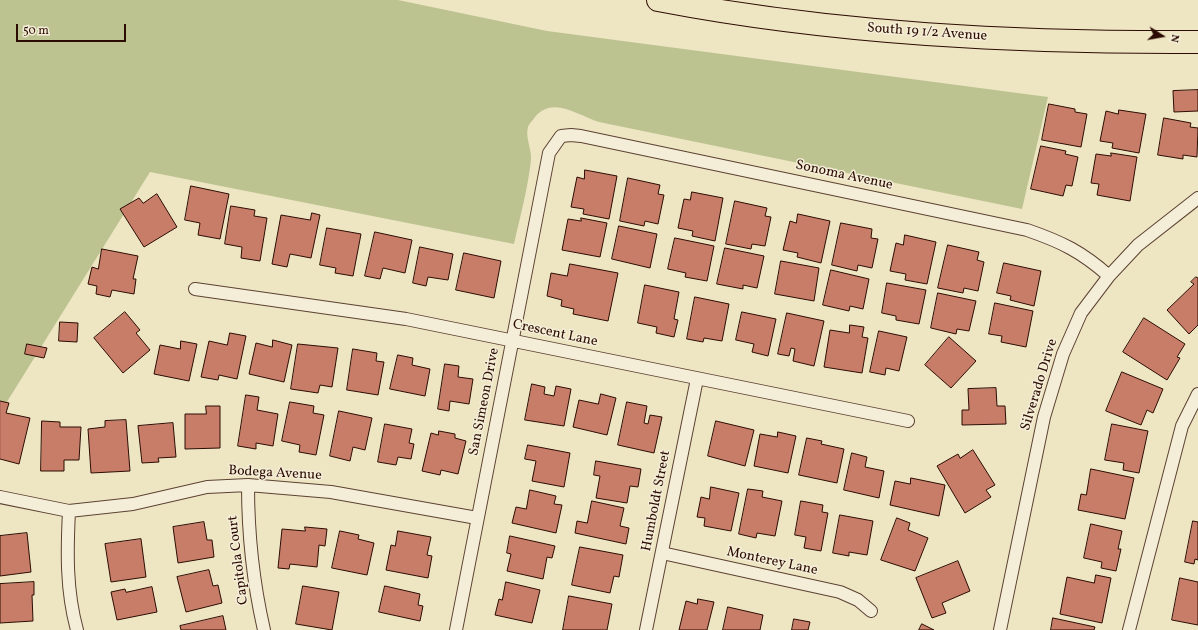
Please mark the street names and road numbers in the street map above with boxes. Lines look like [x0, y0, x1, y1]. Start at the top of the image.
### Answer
street label: South 19 1/2 Avenue [866, 20, 988, 46]
street label: Sonoma Avenue [794, 157, 894, 195]
street label: Crescent Lane [511, 317, 599, 351]
street label: Silverado Drive [1018, 337, 1062, 433]
street label: San Simeon Drive [466, 347, 504, 457]
street label: Humboldt Street [639, 449, 675, 553]
street label: Bodega Avenue [228, 463, 322, 485]
street label: Capitola Court [225, 514, 253, 606]
street label: Monterey Lane [725, 544, 819, 580]

